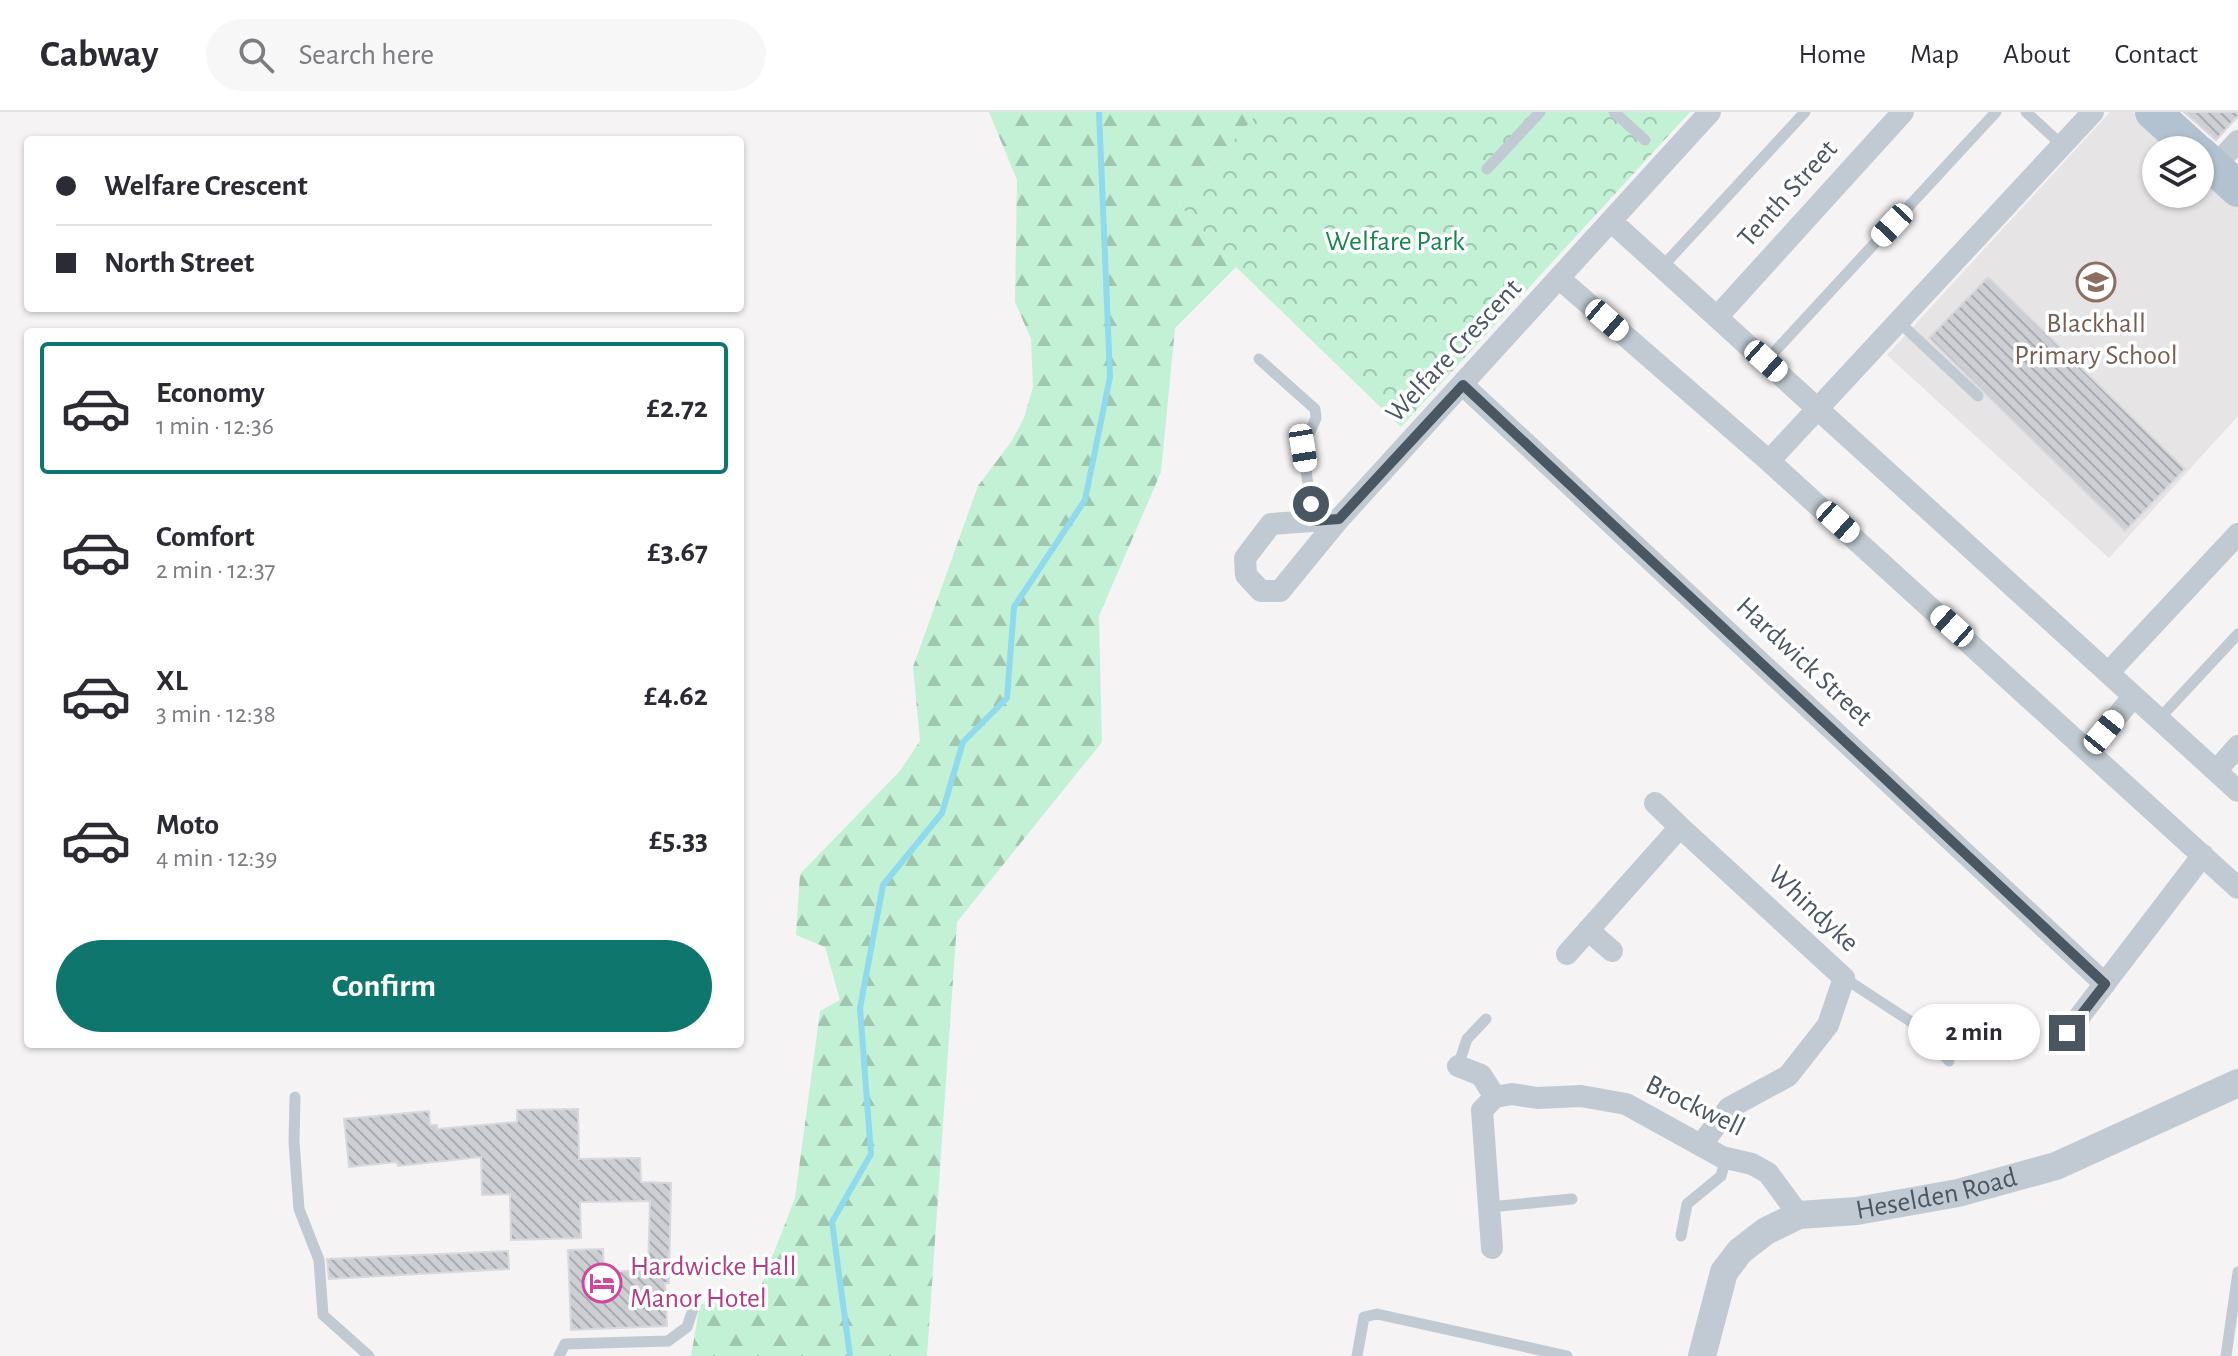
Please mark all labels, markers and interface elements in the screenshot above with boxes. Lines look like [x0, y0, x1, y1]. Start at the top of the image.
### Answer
search box [206, 19, 766, 91]
icon: search [234, 33, 278, 77]
text: Cabway [40, 36, 158, 74]
text: Search here [298, 40, 434, 70]
text: Home [1799, 41, 1866, 69]
text: Map [1910, 41, 1959, 69]
text: About [2003, 41, 2071, 69]
text: Contact [2115, 41, 2198, 69]
street label: Tenth Street [1733, 135, 1843, 253]
map controls [2142, 136, 2214, 208]
button: layers [2142, 136, 2214, 208]
text: Welfare Crescent [104, 171, 308, 201]
car [1867, 199, 1917, 251]
park label: Welfare Park [1325, 228, 1465, 256]
text: North Street [104, 248, 254, 278]
school or university icon: Blackhall Primary School [2075, 261, 2117, 303]
street label: Welfare Crescent [1381, 274, 1527, 428]
car [1581, 295, 1633, 345]
place label: Blackhall Primary School [2014, 310, 2178, 370]
car [1740, 336, 1792, 386]
icon: car [60, 372, 132, 444]
text: Economy [156, 378, 265, 408]
text: £2.72 [647, 393, 708, 423]
text: 1 min · 12:36 [156, 413, 274, 439]
car [1287, 422, 1319, 474]
route start [1293, 486, 1329, 522]
car [1812, 497, 1864, 547]
icon: car [60, 516, 132, 588]
text: Comfort [156, 522, 255, 552]
text: £3.67 [647, 537, 708, 567]
text: 2 min · 12:37 [156, 557, 275, 583]
street label: Hardwick Street [1731, 592, 1877, 732]
car [1926, 601, 1978, 651]
icon: car [60, 660, 132, 732]
text: XL [156, 666, 188, 696]
text: £4.62 [644, 681, 708, 711]
text: 3 min · 12:38 [156, 701, 276, 727]
car [2080, 706, 2128, 758]
icon: car [60, 804, 132, 876]
text: Moto [156, 810, 219, 840]
text: £5.33 [649, 825, 708, 855]
text: 4 min · 12:39 [156, 845, 278, 871]
street label: Whindyke [1762, 861, 1864, 957]
button: Confirm [56, 940, 712, 1032]
callout: 2 min [1907, 1005, 2039, 1061]
route end [2049, 1015, 2085, 1051]
text: 2 min [1945, 1019, 2003, 1045]
street label: Brockwell [1641, 1070, 1749, 1142]
street label: Heselden Road [1854, 1163, 2020, 1225]
place label: Hardwicke Hall Manor Hotel [630, 1253, 796, 1313]
hotel icon: Hardwicke Hall Manor Hotel [581, 1262, 623, 1304]

